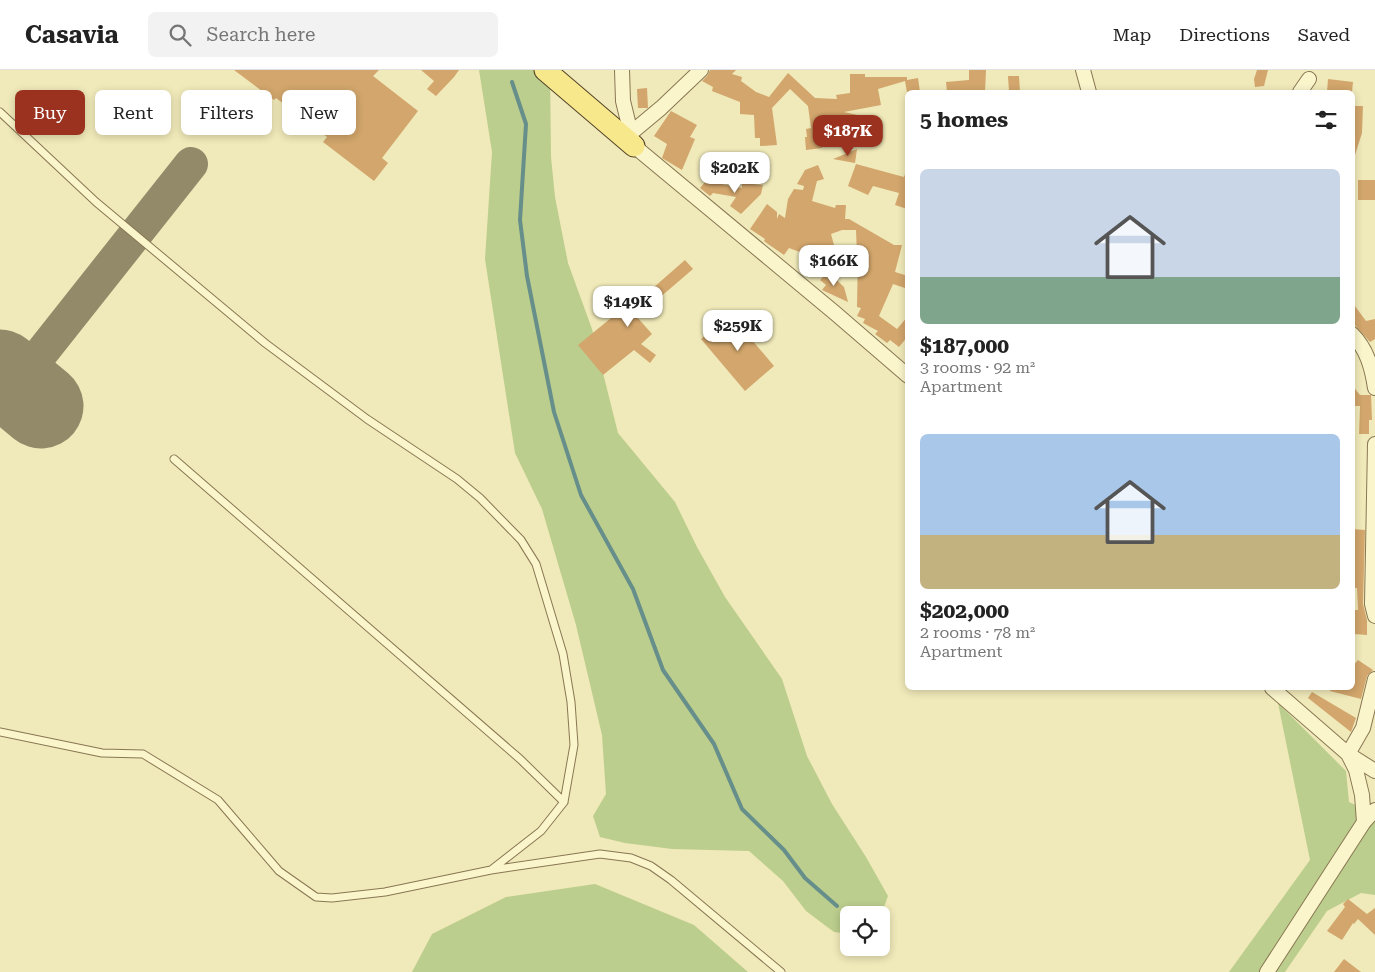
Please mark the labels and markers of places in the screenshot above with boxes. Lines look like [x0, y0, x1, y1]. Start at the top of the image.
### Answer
pin: $187K [813, 114, 883, 157]
pin: $202K [700, 152, 770, 194]
pin: $166K [799, 244, 869, 287]
pin: $149K [593, 286, 663, 328]
pin: $259K [703, 310, 773, 352]

